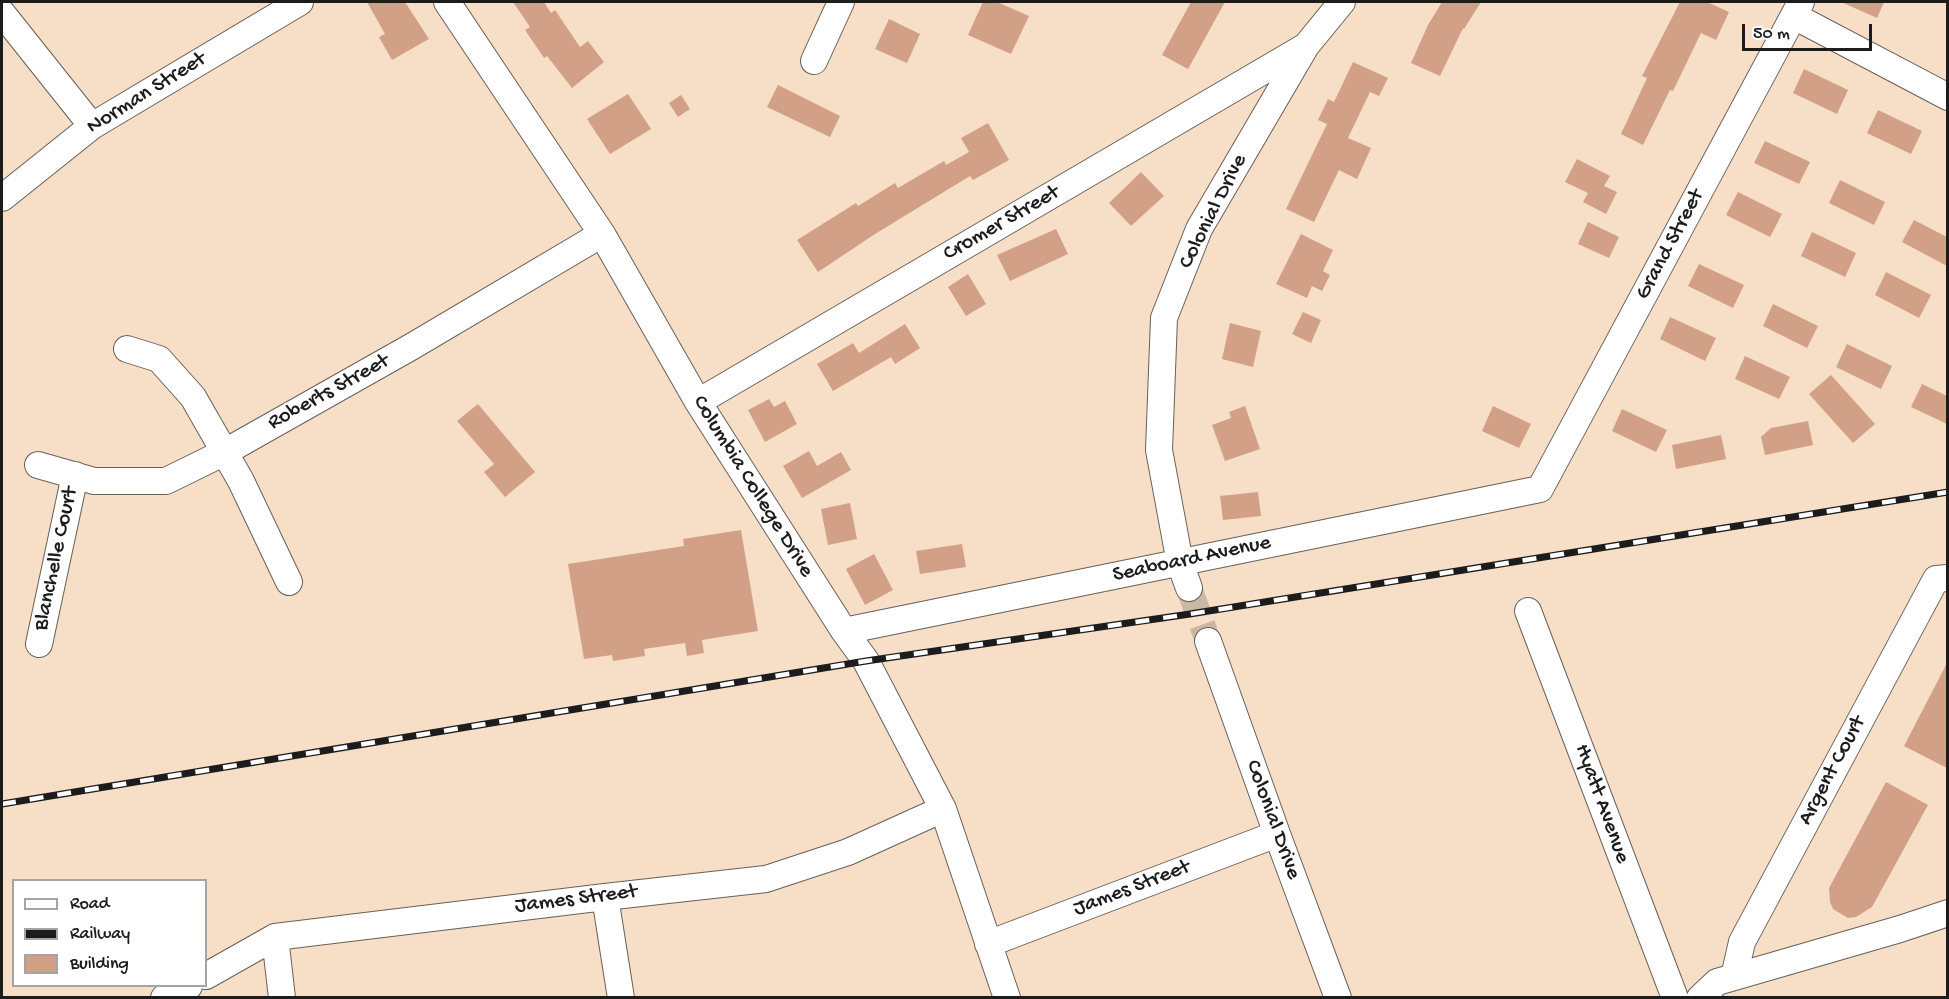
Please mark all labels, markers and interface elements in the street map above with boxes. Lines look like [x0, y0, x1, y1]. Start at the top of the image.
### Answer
scale bar [1745, 12, 1876, 50]
text: 50 m [1753, 24, 1790, 45]
street label: Norman Street [82, 47, 212, 141]
street label: Colonial Drive [1174, 150, 1254, 274]
street label: Cromer Street [939, 180, 1065, 268]
street label: Grand Street [1631, 185, 1711, 305]
street label: Roberts Street [264, 349, 394, 437]
street label: Columbia College Drive [685, 391, 819, 583]
street label: Blanchelle Court [29, 485, 85, 633]
street label: Seaboard Avenue [1110, 530, 1274, 590]
street label: Argent Court [1793, 712, 1873, 830]
street label: Hyatt Avenue [1567, 741, 1635, 867]
street label: Colonial Drive [1238, 757, 1306, 883]
street label: James Street [1070, 855, 1194, 923]
legend [12, 879, 207, 987]
street label: James Street [513, 879, 639, 921]
text: Road [70, 894, 109, 915]
text: Railway [70, 924, 130, 945]
text: Building [70, 954, 129, 975]

